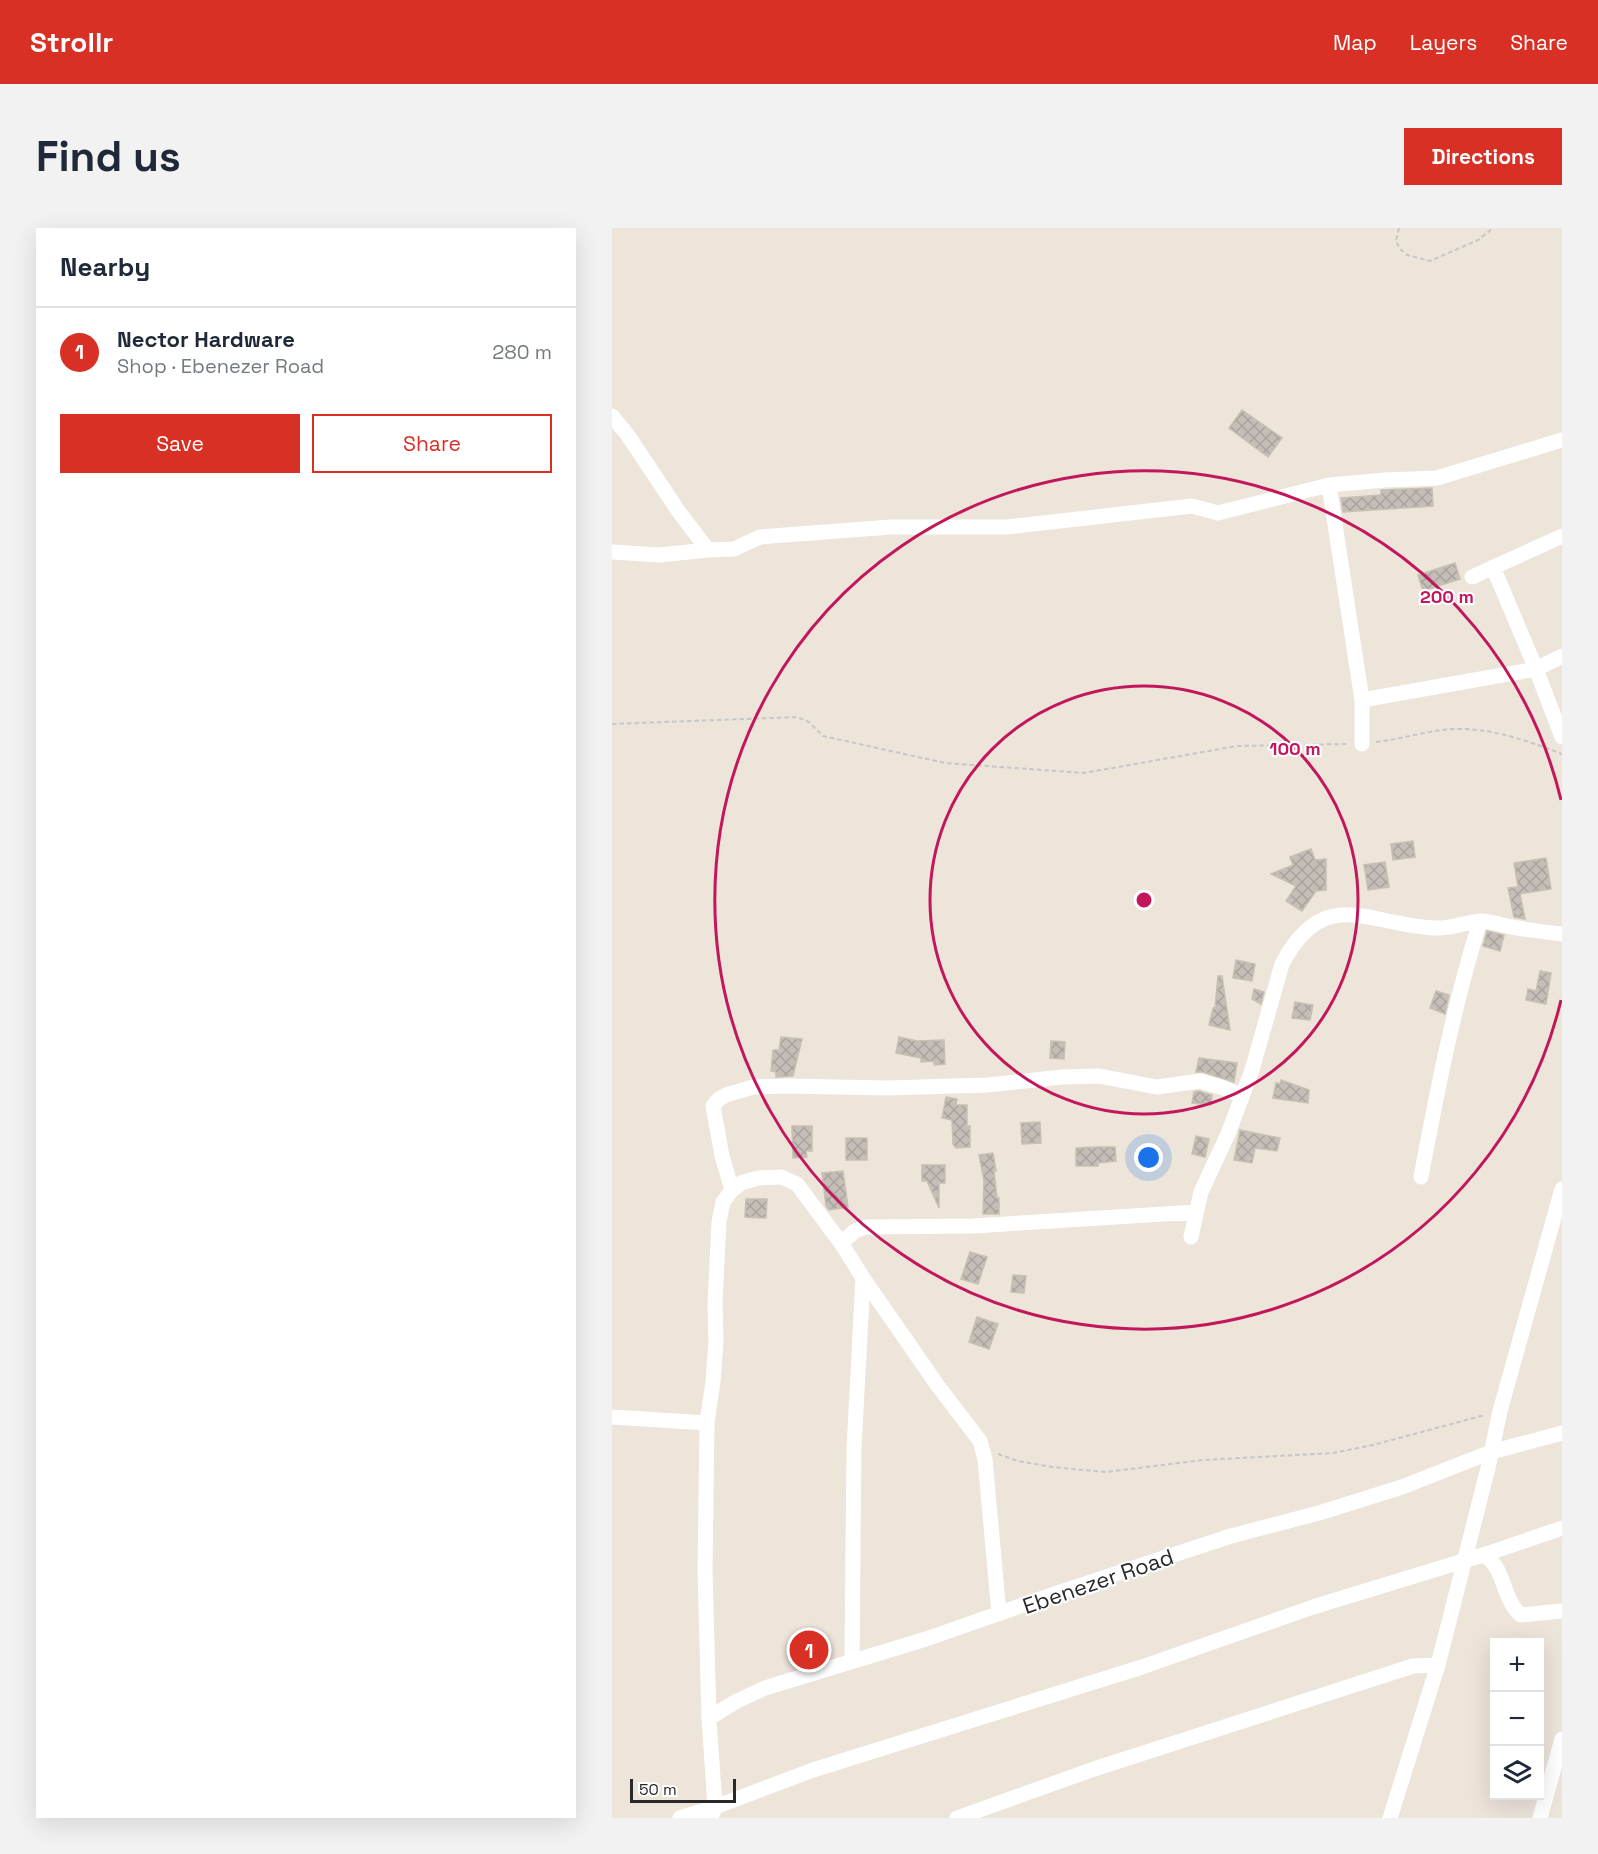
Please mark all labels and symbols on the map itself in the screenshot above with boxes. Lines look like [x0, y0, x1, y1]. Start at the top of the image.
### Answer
text: 200 m [1420, 585, 1474, 608]
text: 100 m [1269, 737, 1321, 760]
centre of rings [1134, 890, 1154, 910]
your location [1134, 1143, 1163, 1172]
street label: Ebenezer Road [1019, 1542, 1177, 1620]
pin: 1 [790, 1628, 828, 1672]
scale bar [630, 1776, 736, 1804]

